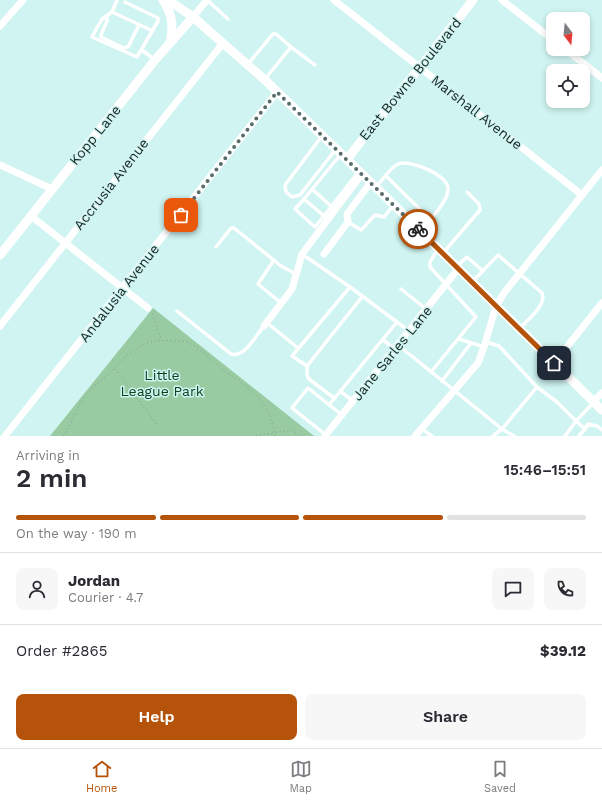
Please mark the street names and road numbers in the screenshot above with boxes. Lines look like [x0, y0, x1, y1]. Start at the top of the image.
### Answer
street label: East Bowne Boulevard [356, 14, 464, 144]
street label: Marshall Avenue [428, 72, 526, 152]
street label: Kopp Lane [66, 102, 124, 168]
street label: Accrusia Avenue [70, 135, 152, 233]
street label: Andalusia Avenue [76, 241, 162, 345]
street label: Jane Sarles Lane [349, 302, 435, 404]

